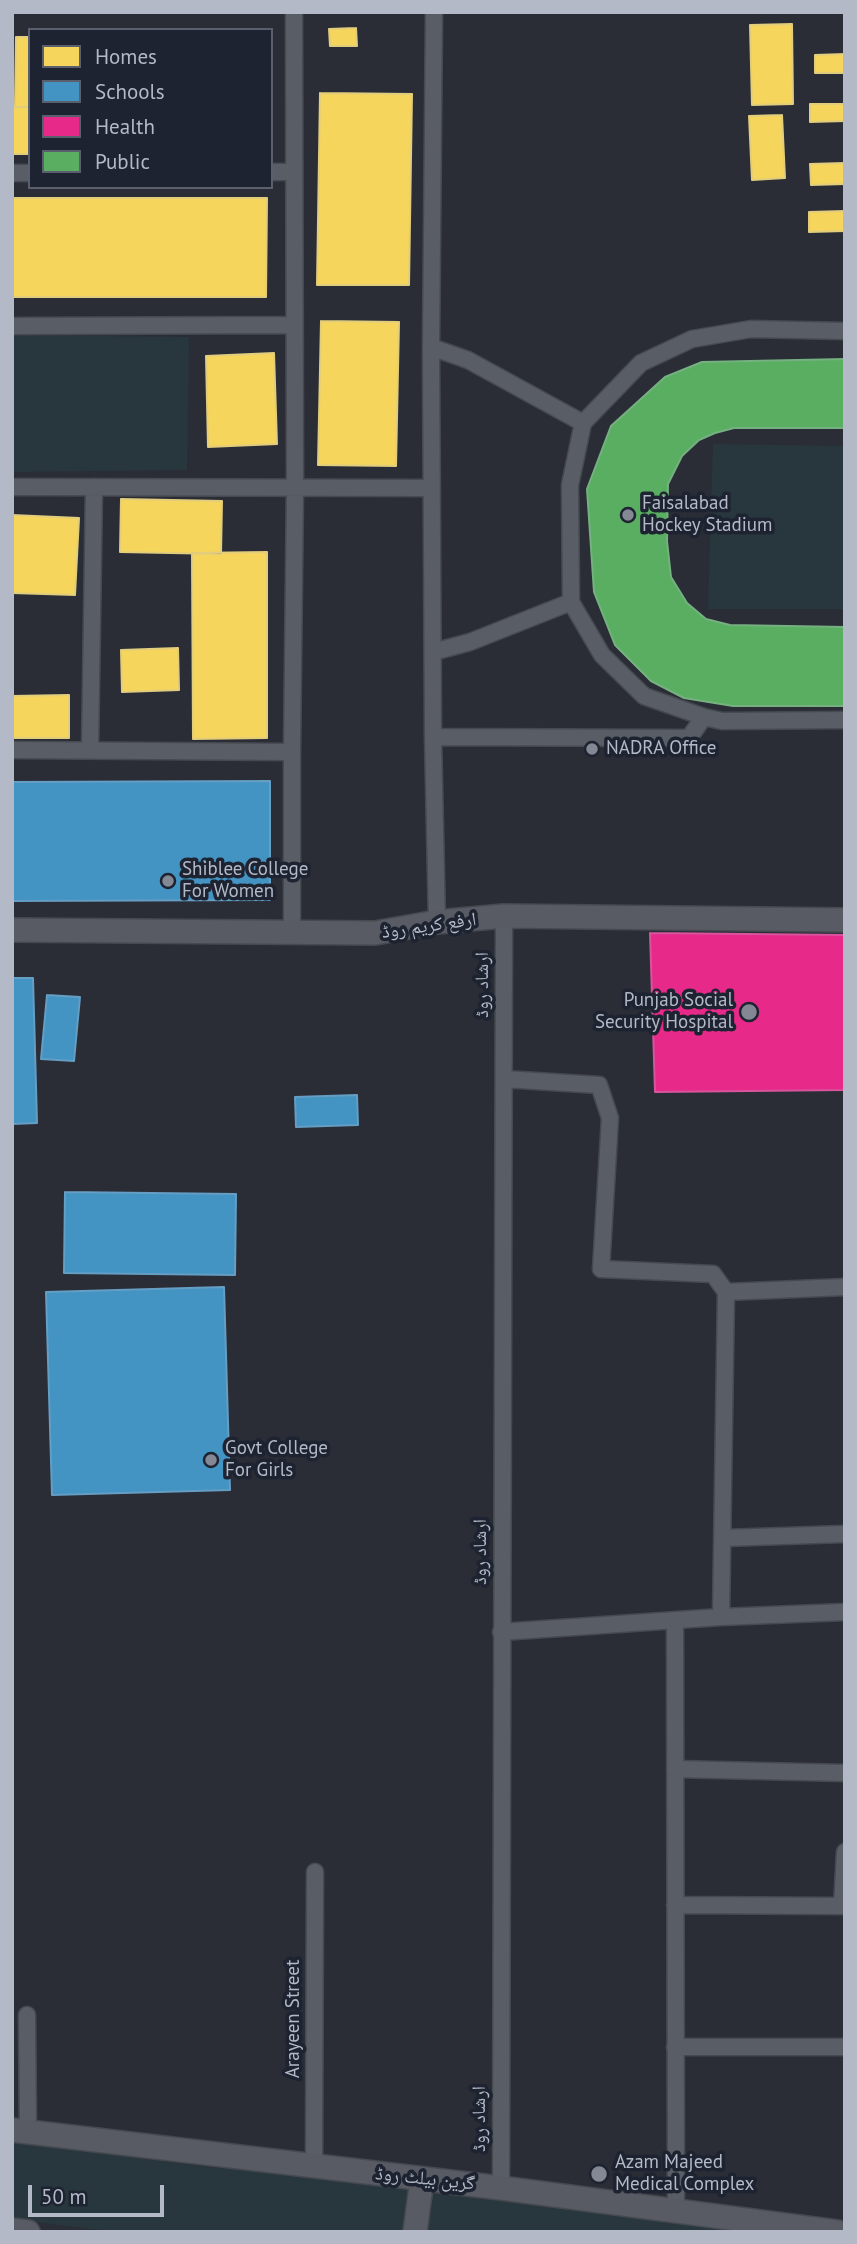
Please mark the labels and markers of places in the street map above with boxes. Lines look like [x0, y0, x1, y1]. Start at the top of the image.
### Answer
place label: Faisalabad Hockey Stadium [642, 493, 772, 537]
marker: Faisalabad Hockey Stadium [620, 507, 636, 523]
place label: NADRA Office [606, 738, 716, 760]
marker: NADRA Office [584, 741, 600, 757]
place label: Shiblee College For Women [182, 859, 308, 903]
marker: Shiblee College For Women [160, 873, 176, 889]
place label: Punjab Social Security Hospital [595, 990, 733, 1034]
marker: Punjab Social Security Hospital [739, 1002, 759, 1022]
place label: Govt College For Girls [225, 1438, 328, 1482]
marker: Govt College For Girls [203, 1452, 219, 1468]
place label: Azam Majeed Medical Complex [615, 2152, 754, 2196]
marker: Azam Majeed Medical Complex [589, 2164, 609, 2184]

